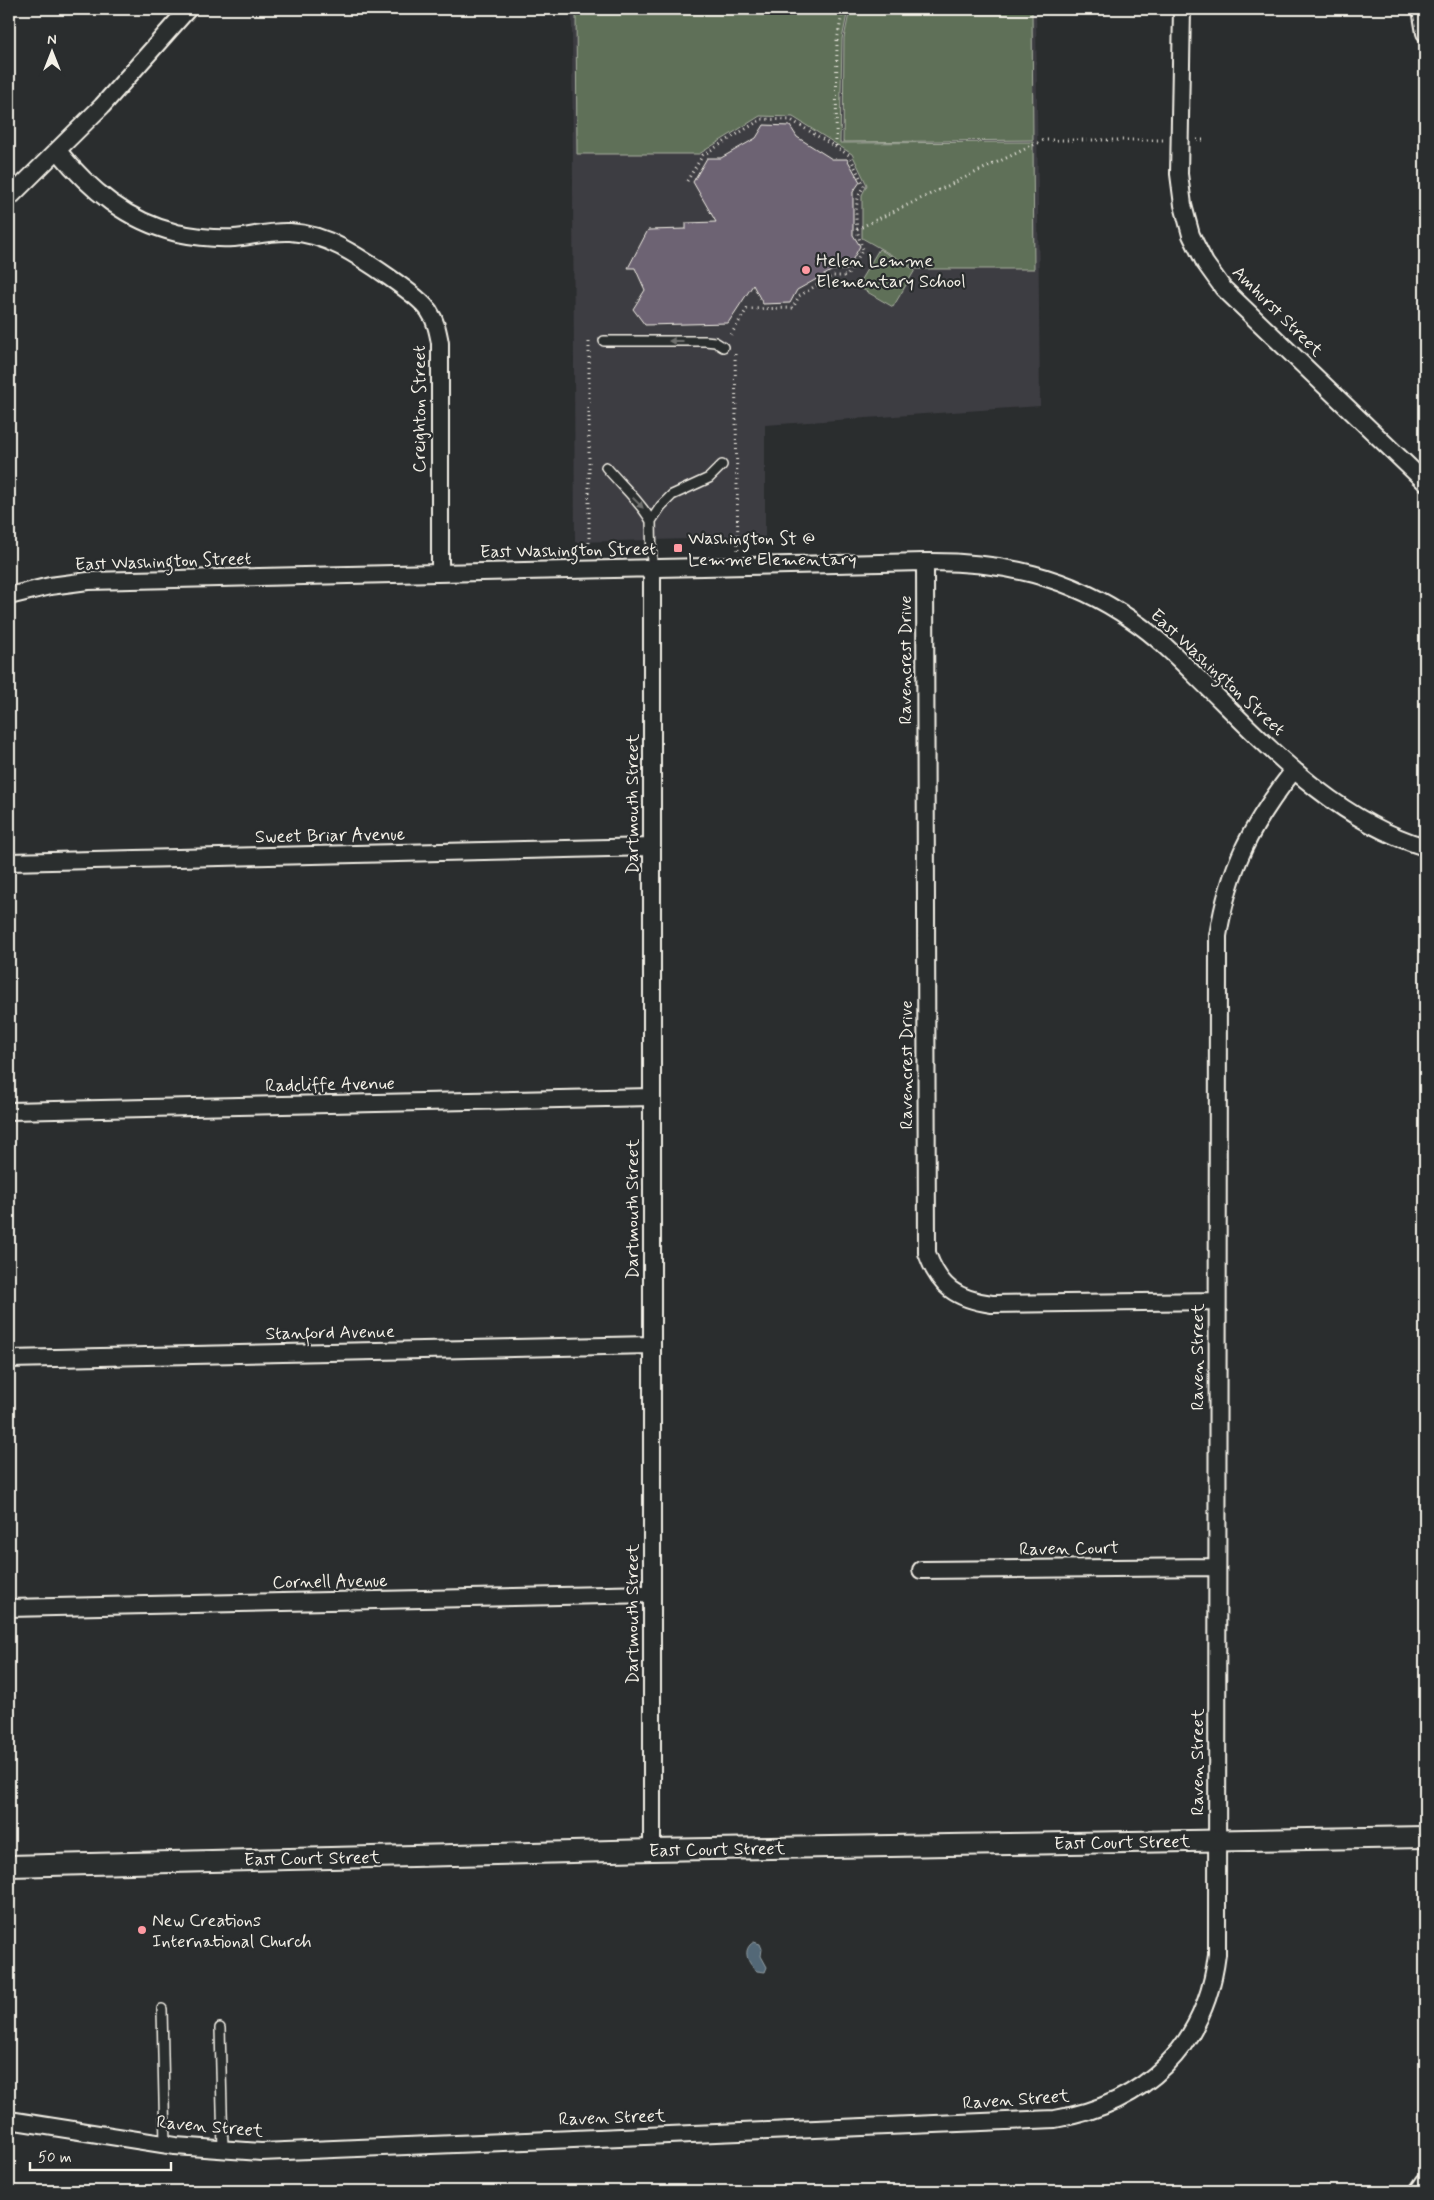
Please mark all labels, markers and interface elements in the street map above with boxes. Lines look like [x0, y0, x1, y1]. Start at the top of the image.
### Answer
north arrow [28, 28, 78, 78]
text: N [47, 31, 57, 49]
place label: Helen Lemme Elementary School [816, 249, 966, 294]
street label: Amhurst Street [1227, 261, 1328, 363]
marker: Helen Lemme Elementary School [800, 264, 812, 276]
one-way arrow [668, 337, 684, 345]
street label: Creighton Street [408, 345, 432, 473]
one-way arrow [632, 497, 644, 509]
place label: Washington St @ Lemme Elementary [688, 527, 857, 572]
street label: East Washington Street [480, 537, 657, 567]
marker: Washington St @ Lemme Elementary [672, 542, 684, 554]
street label: East Washington Street [74, 547, 252, 579]
street label: Ravencrest Drive [894, 595, 918, 725]
street label: East Washington Street [1143, 604, 1290, 743]
street label: Dartmouth Street [621, 733, 645, 874]
street label: Sweet Briar Avenue [255, 823, 405, 849]
street label: Ravencrest Drive [895, 1000, 919, 1130]
street label: Radcliffe Avenue [265, 1072, 395, 1098]
street label: Dartmouth Street [621, 1138, 645, 1279]
street label: Raven Street [1186, 1303, 1210, 1411]
street label: Stanford Avenue [265, 1320, 395, 1348]
street label: Raven Court [1019, 1536, 1119, 1562]
street label: Dartmouth Street [621, 1543, 645, 1684]
street label: Cornell Avenue [272, 1569, 388, 1595]
street label: Raven Street [1186, 1708, 1210, 1816]
street label: East Court Street [1054, 1830, 1191, 1856]
street label: East Court Street [649, 1837, 786, 1863]
street label: East Court Street [244, 1846, 381, 1872]
place label: New Creations International Church [152, 1909, 312, 1954]
marker: New Creations International Church [136, 1924, 148, 1936]
street label: Raven Street [962, 2084, 1071, 2116]
street label: Raven Street [558, 2104, 666, 2132]
street label: Raven Street [156, 2110, 265, 2144]
scale bar [30, 2140, 171, 2172]
text: 50 m [38, 2148, 72, 2168]

